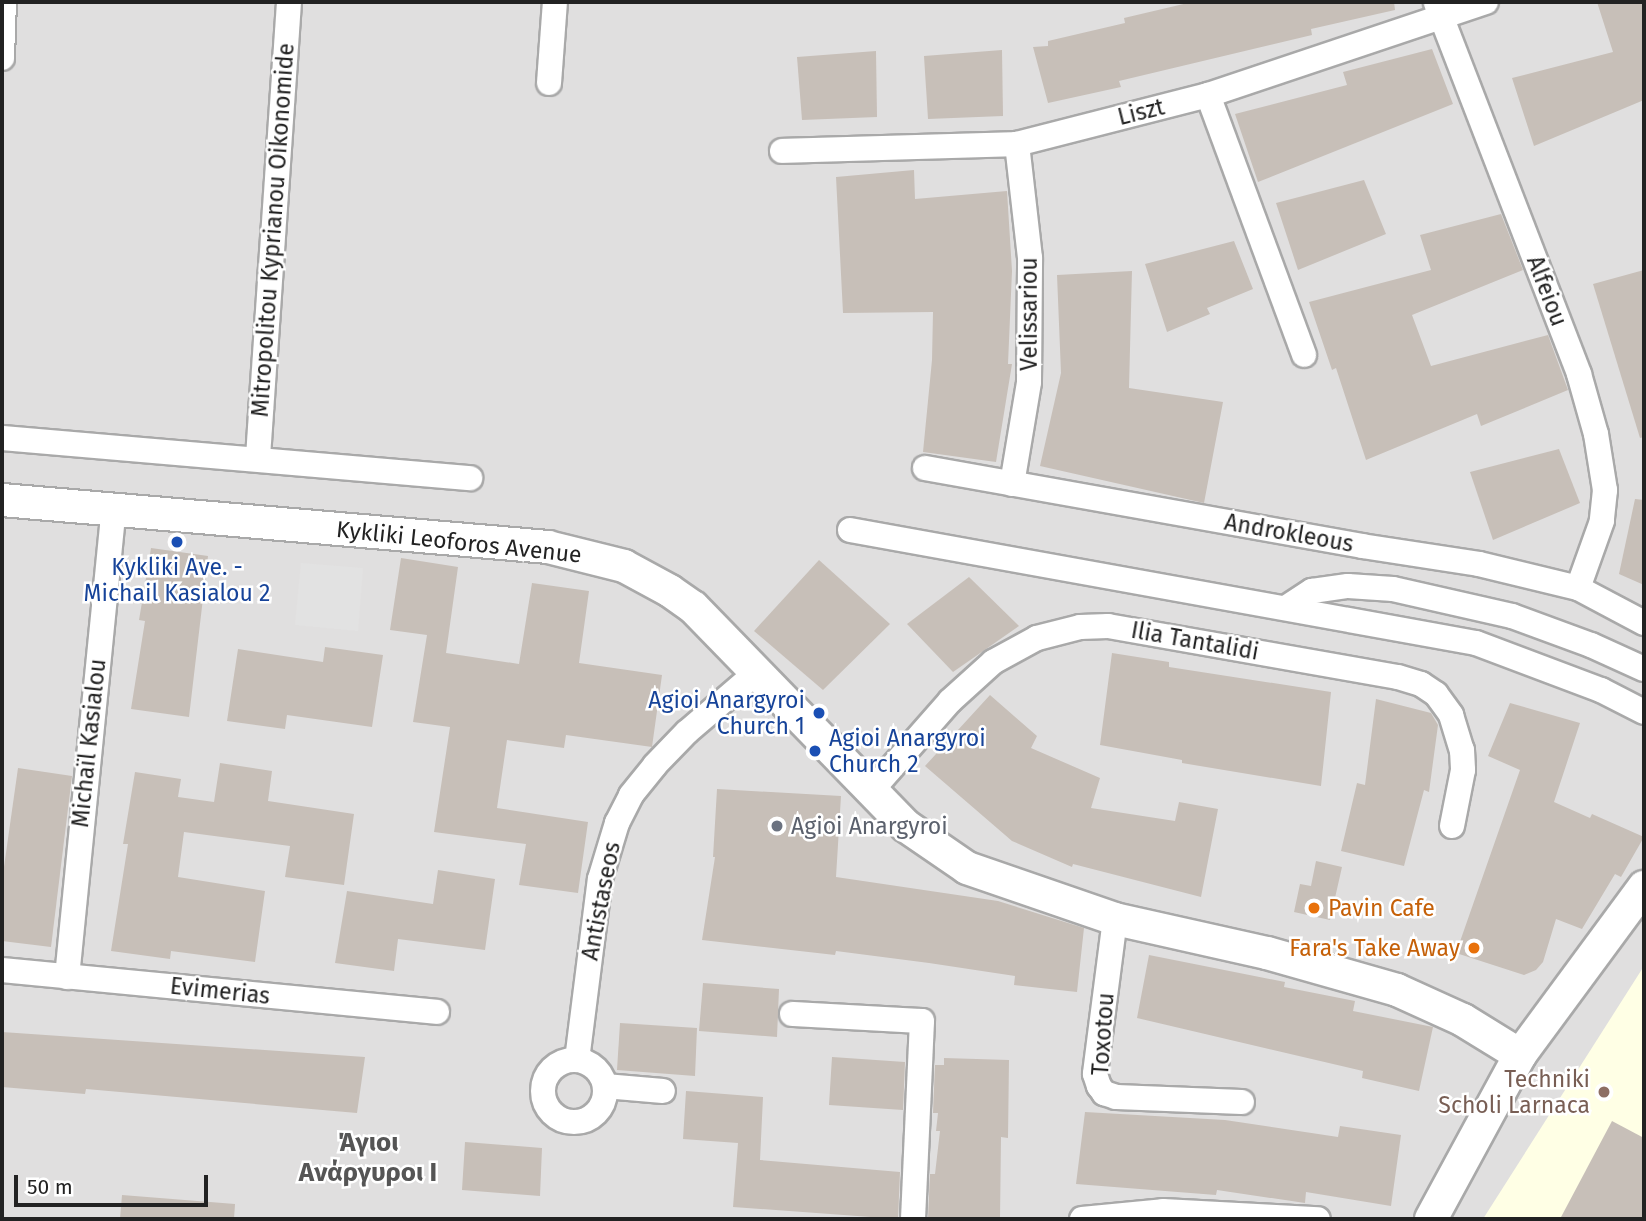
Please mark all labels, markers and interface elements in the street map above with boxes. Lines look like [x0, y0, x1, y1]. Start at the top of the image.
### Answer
street label: Mitropolitou Kyprianou Oikonomide [246, 42, 300, 418]
street label: Liszt [1115, 93, 1167, 131]
street label: Alfeiou [1521, 252, 1573, 330]
street label: Velissariou [1015, 257, 1043, 371]
street label: Androkleous [1222, 508, 1356, 558]
street label: Kykliki Leoforos Avenue [335, 515, 583, 569]
marker: Kykliki Ave. - Michail Kasialou 2 [169, 534, 185, 550]
place label: Kykliki Ave. - Michail Kasialou 2 [84, 553, 270, 607]
street label: Ilia Tantalidi [1129, 616, 1261, 666]
street label: Michaïl Kasialou [66, 657, 112, 829]
place label: Agioi Anargyroi Church 1 [648, 686, 805, 740]
marker: Agioi Anargyroi Church 1 [811, 705, 827, 721]
place label: Agioi Anargyroi Church 2 [829, 724, 986, 778]
marker: Agioi Anargyroi Church 2 [807, 743, 823, 759]
place label: Agioi Anargyroi [791, 812, 948, 840]
marker: Agioi Anargyroi [769, 818, 785, 834]
street label: Antistaseos [576, 839, 626, 963]
place label: Pavin Cafe [1328, 894, 1435, 922]
marker: Pavin Cafe [1306, 900, 1322, 916]
place label: Fara's Take Away [1289, 934, 1460, 962]
marker: Fara's Take Away [1466, 940, 1482, 956]
street label: Evimerias [169, 972, 271, 1010]
street label: Toxotou [1086, 992, 1120, 1076]
place label: Techniki Scholi Larnaca [1438, 1065, 1590, 1119]
marker: Techniki Scholi Larnaca [1596, 1084, 1612, 1100]
district label: Άγιοι Ανάργυροι Ι [299, 1127, 437, 1188]
scale bar [18, 1162, 212, 1206]
text: 50 m [27, 1174, 73, 1200]

